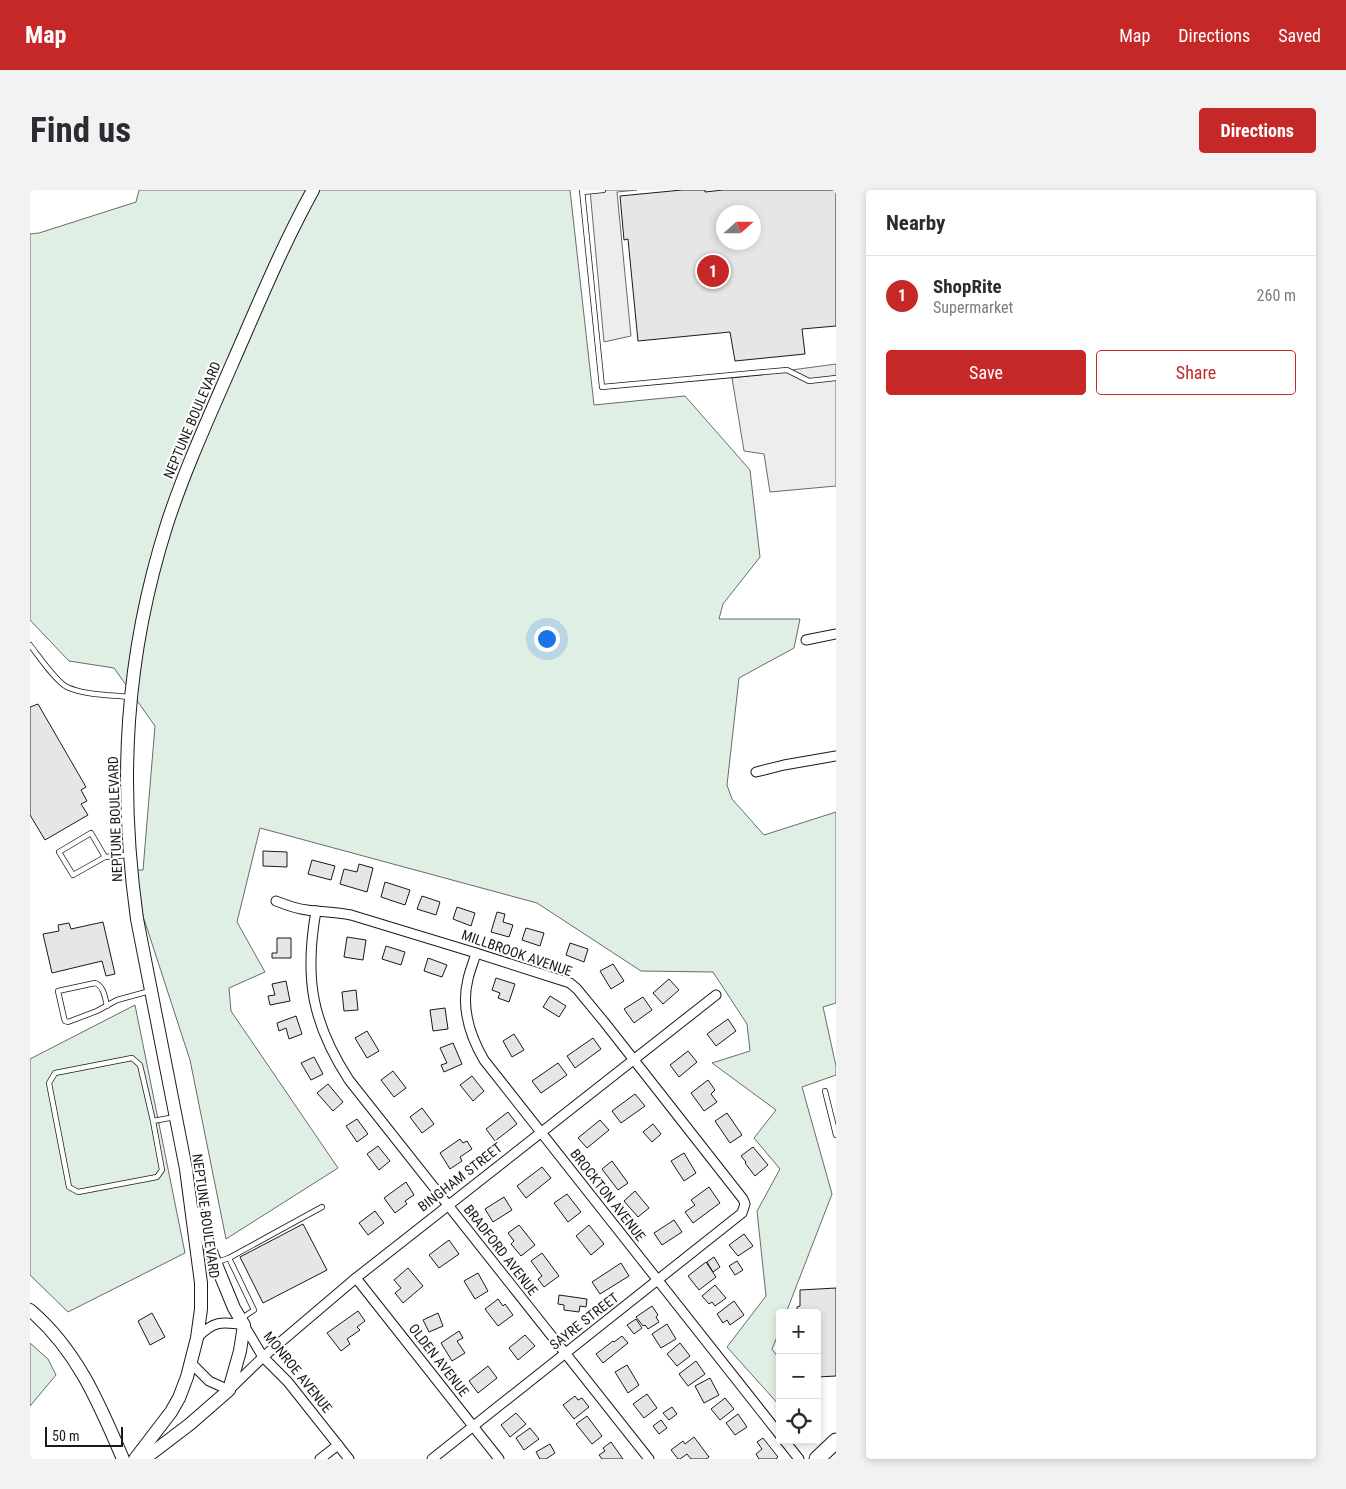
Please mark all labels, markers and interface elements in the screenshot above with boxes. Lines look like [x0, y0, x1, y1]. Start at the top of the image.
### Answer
text: Map [25, 21, 66, 49]
text: Map [1119, 25, 1150, 46]
text: Directions [1178, 25, 1250, 46]
text: Saved [1278, 25, 1321, 46]
button: Directions [1199, 108, 1316, 153]
text: Find us [30, 110, 131, 151]
north arrow [716, 205, 761, 250]
text: Nearby [886, 211, 945, 235]
pin: 1 [697, 252, 729, 290]
text: ShopRite [933, 275, 1002, 298]
text: 1 [898, 286, 906, 305]
text: 260 m [1257, 286, 1296, 305]
text: Supermarket [933, 298, 1013, 317]
button: Save [886, 350, 1086, 395]
button: Share [1096, 350, 1296, 395]
street label: NEPTUNE BOULEVARD [160, 359, 224, 481]
your location [534, 626, 560, 652]
street label: NEPTUNE BOULEVARD [105, 756, 125, 882]
street label: MILLBROOK AVENUE [460, 927, 574, 979]
street label: BINGHAM STREET [415, 1139, 505, 1215]
street label: BROCKTON AVENUE [567, 1146, 649, 1244]
street label: NEPTUNE BOULEVARD [189, 1153, 223, 1279]
street label: BRADFORD AVENUE [461, 1201, 541, 1299]
street label: SAYRE STREET [546, 1289, 622, 1353]
map controls [776, 1309, 821, 1444]
button: + [776, 1309, 821, 1354]
street label: OLDEN AVENUE [406, 1321, 472, 1400]
street label: MONROE AVENUE [260, 1328, 336, 1416]
button: − [776, 1354, 821, 1399]
button: locate [776, 1399, 821, 1444]
scale bar [45, 1424, 122, 1447]
text: 50 m [52, 1428, 80, 1444]

